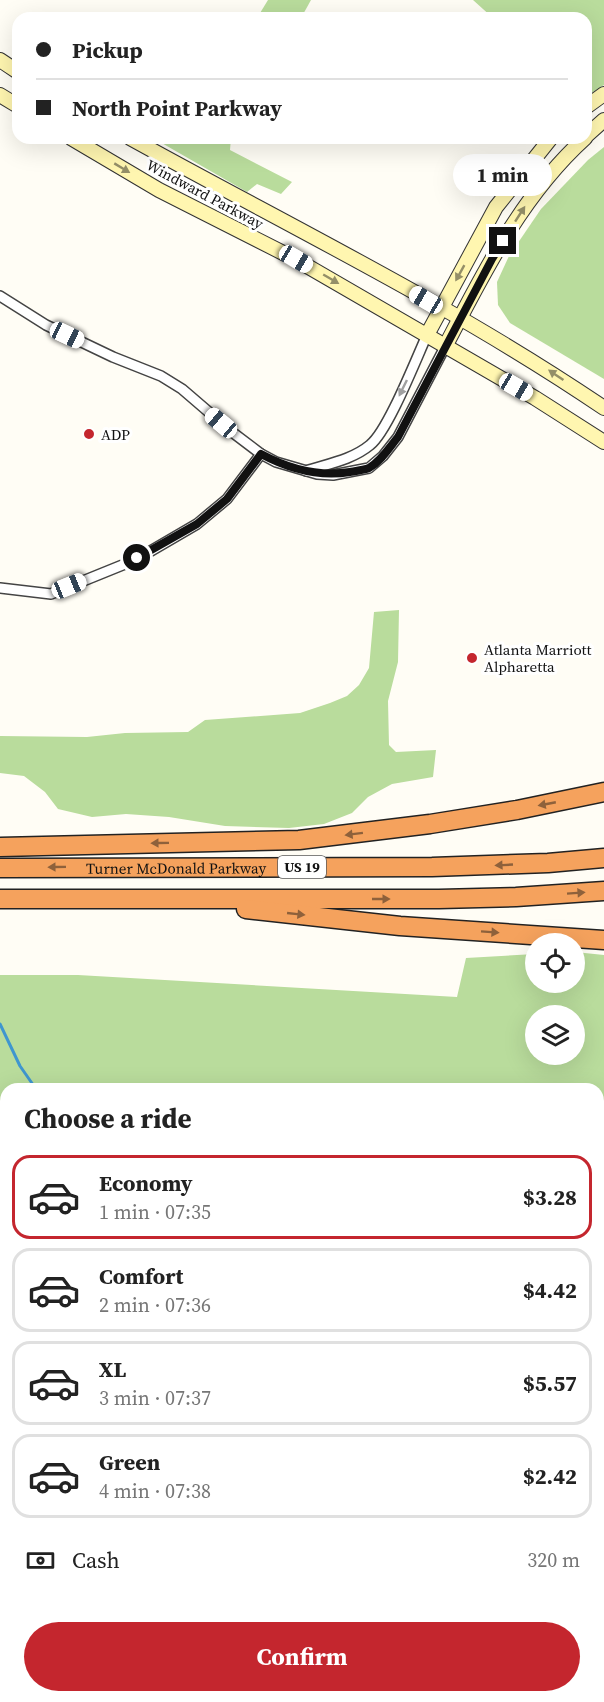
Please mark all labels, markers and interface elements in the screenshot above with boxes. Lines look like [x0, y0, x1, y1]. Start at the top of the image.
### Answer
text: Pickup [72, 35, 143, 65]
text: North Point Parkway [72, 93, 282, 123]
street label: Windward Parkway [143, 154, 268, 234]
callout: 1 min [454, 154, 552, 196]
text: 1 min [477, 161, 528, 189]
one-way arrow [114, 163, 131, 173]
one-way arrow [515, 206, 526, 222]
route end [489, 227, 516, 254]
car [276, 242, 316, 276]
one-way arrow [455, 265, 465, 282]
one-way arrow [323, 274, 339, 285]
car [406, 283, 446, 317]
car [47, 319, 87, 351]
one-way arrow [548, 369, 564, 381]
car [496, 370, 536, 404]
one-way arrow [398, 380, 407, 397]
car [201, 405, 241, 441]
place label: ADP [101, 424, 130, 445]
marker: ADP [82, 427, 96, 441]
route start [123, 544, 150, 571]
car [49, 571, 89, 601]
place label: Atlanta Marriott Alpharetta [484, 639, 591, 677]
marker: Atlanta Marriott Alpharetta [465, 651, 479, 665]
one-way arrow [537, 800, 556, 809]
one-way arrow [345, 829, 364, 838]
one-way arrow [150, 839, 169, 848]
road number: US 19 [278, 856, 326, 878]
street label: Turner McDonald Parkway [86, 857, 266, 878]
one-way arrow [494, 860, 513, 869]
one-way arrow [47, 862, 66, 872]
one-way arrow [567, 888, 586, 898]
one-way arrow [372, 894, 391, 904]
one-way arrow [287, 909, 306, 919]
one-way arrow [481, 928, 500, 937]
map controls [525, 933, 585, 1065]
button: locate [525, 933, 585, 993]
button: layers [525, 1005, 585, 1065]
text: Choose a ride [24, 1100, 192, 1137]
text: Economy [99, 1168, 193, 1198]
icon: car [27, 1170, 81, 1224]
text: $3.28 [523, 1182, 577, 1212]
text: 1 min · 07:35 [99, 1198, 211, 1226]
text: Comfort [99, 1261, 183, 1291]
icon: car [27, 1263, 81, 1317]
text: $4.42 [523, 1275, 577, 1305]
text: 2 min · 07:36 [99, 1291, 211, 1319]
text: XL [99, 1354, 126, 1384]
icon: car [27, 1356, 81, 1410]
text: $5.57 [523, 1368, 577, 1398]
text: 3 min · 07:37 [99, 1384, 211, 1412]
text: Green [99, 1447, 160, 1477]
icon: car [27, 1449, 81, 1503]
text: $2.42 [523, 1461, 577, 1491]
text: 4 min · 07:38 [99, 1477, 211, 1505]
icon: cash [24, 1544, 57, 1577]
text: Cash [72, 1545, 120, 1575]
text: 320 m [527, 1546, 580, 1574]
button: Confirm [24, 1622, 580, 1691]

